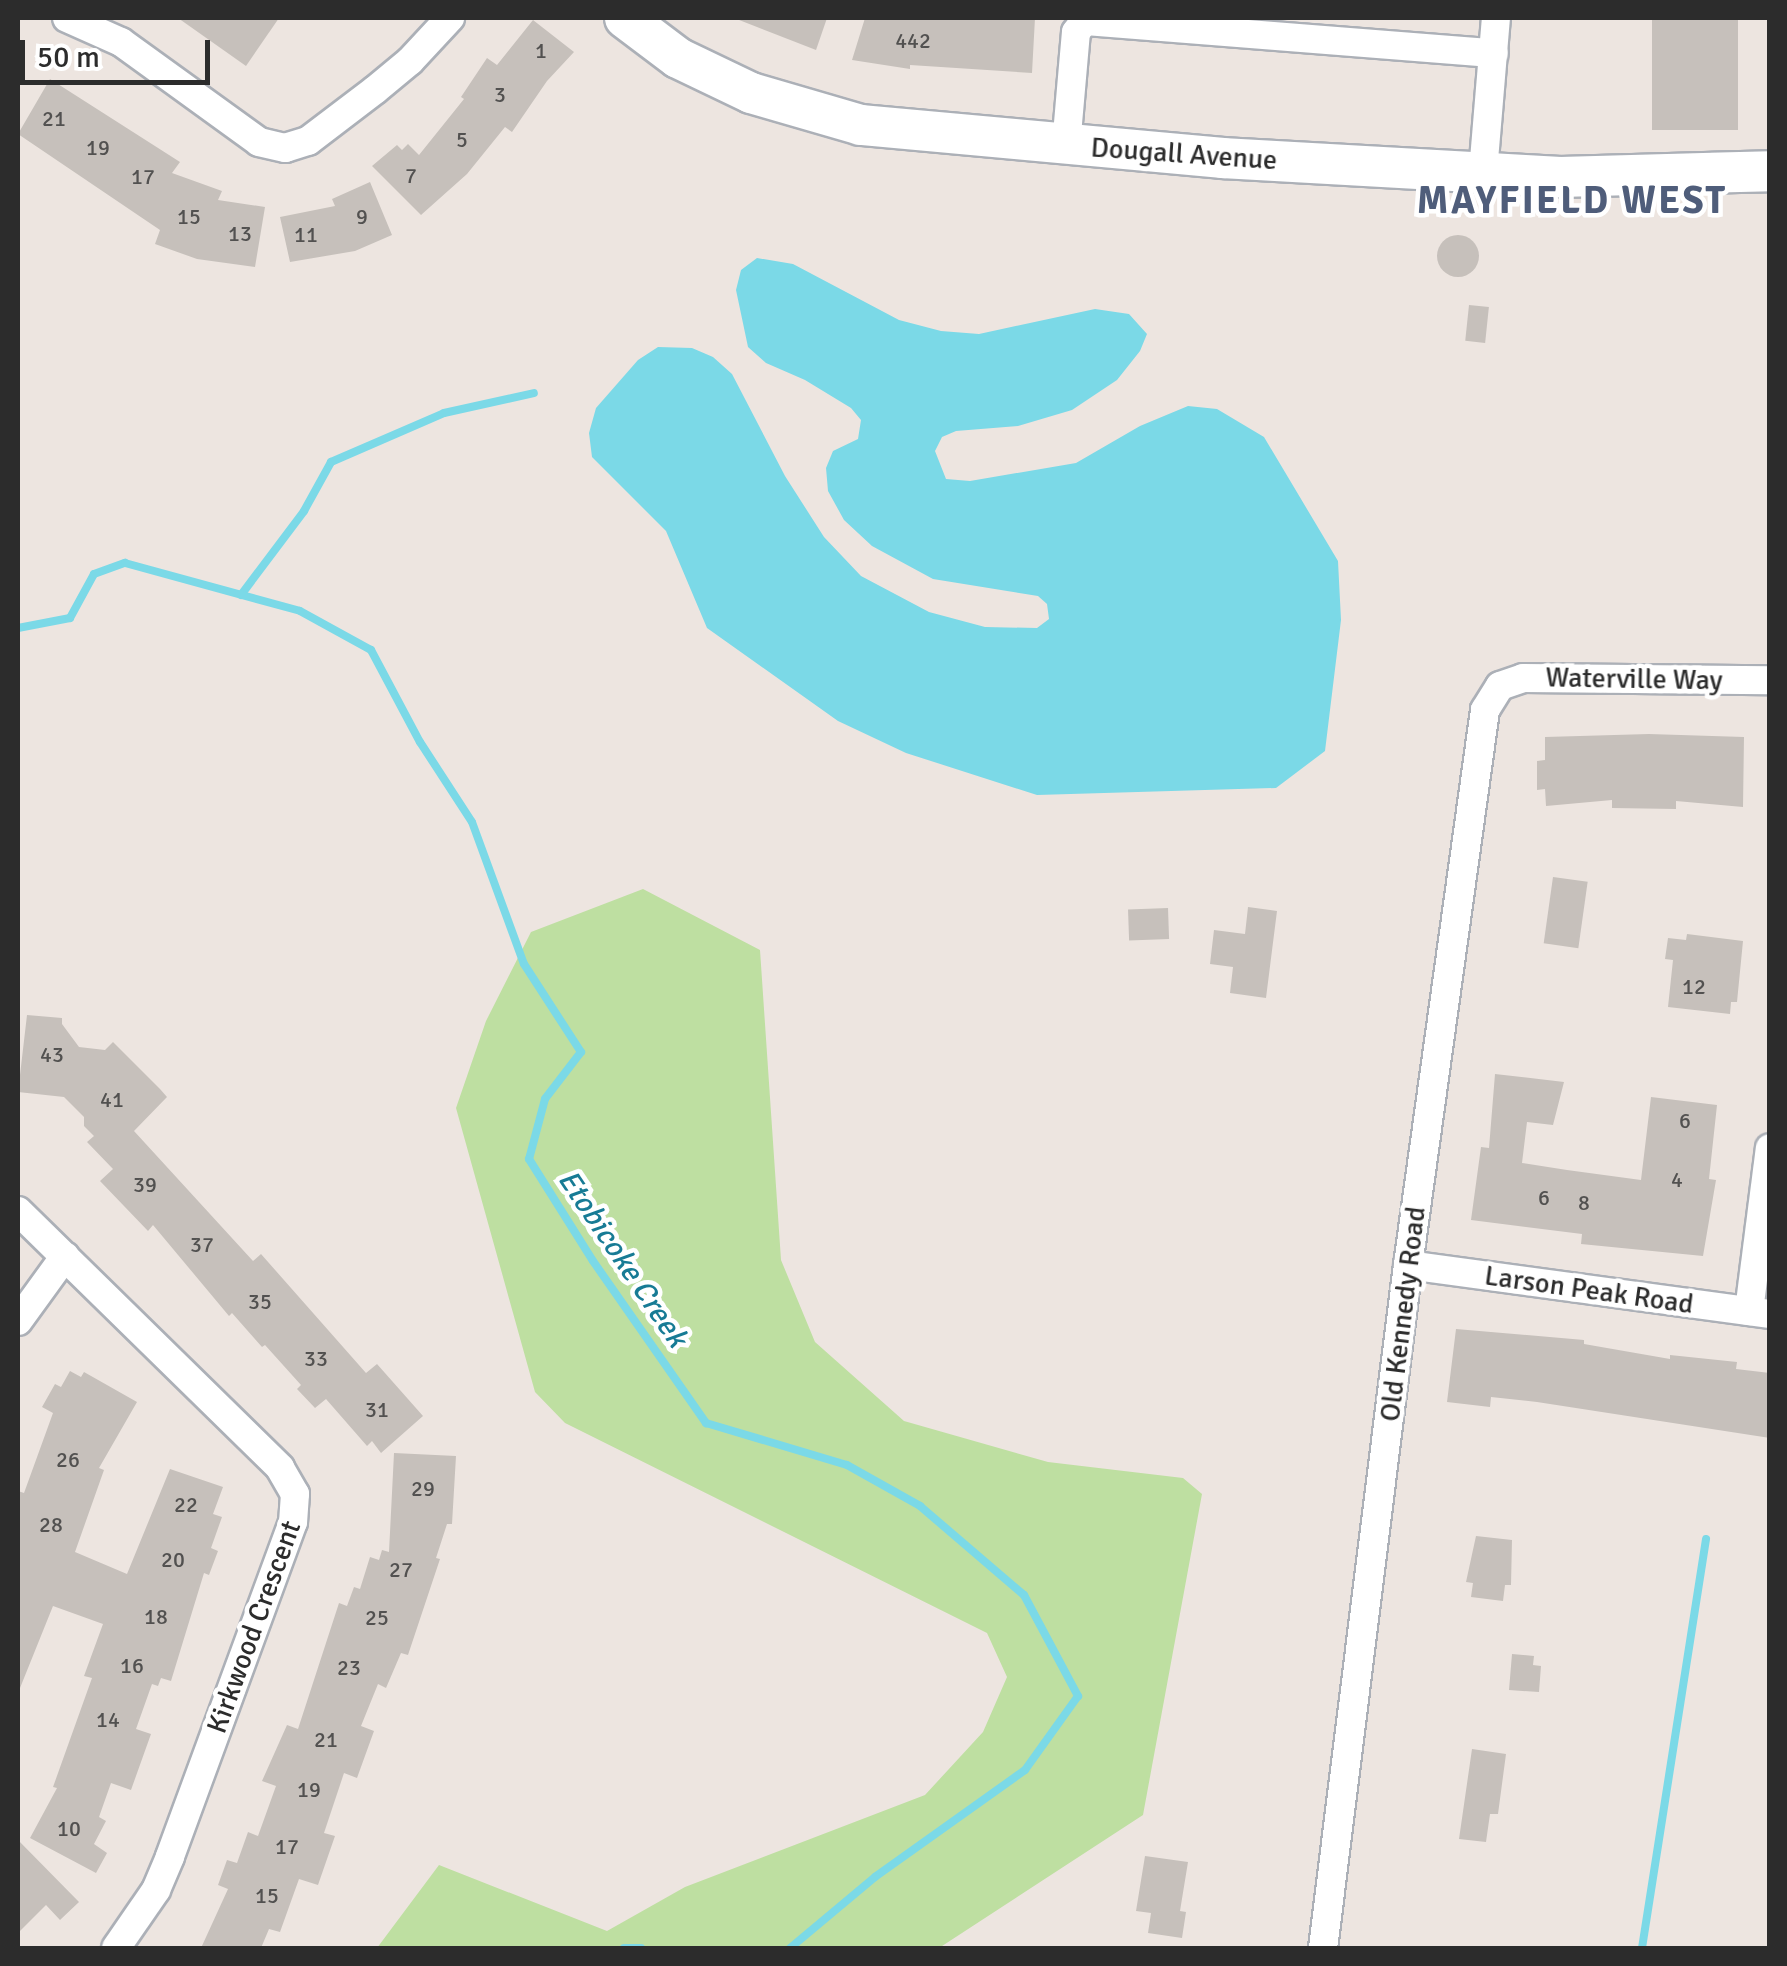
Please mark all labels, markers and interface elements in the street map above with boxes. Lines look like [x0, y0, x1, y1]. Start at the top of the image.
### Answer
scale bar [25, 20, 215, 82]
house number: 442 [895, 28, 931, 54]
house number: 1 [535, 38, 547, 64]
text: 50 m [37, 39, 100, 76]
house number: 3 [494, 82, 506, 108]
house number: 21 [42, 106, 66, 132]
house number: 5 [456, 127, 468, 153]
street label: Dougall Avenue [1090, 131, 1278, 177]
house number: 19 [86, 135, 110, 161]
house number: 7 [405, 163, 417, 189]
house number: 17 [131, 164, 155, 190]
district label: MAYFIELD WEST [1417, 178, 1727, 224]
house number: 15 [177, 204, 201, 230]
house number: 9 [356, 204, 368, 230]
house number: 13 [228, 221, 252, 247]
house number: 11 [294, 222, 318, 248]
street label: Waterville Way [1545, 661, 1723, 697]
house number: 12 [1682, 974, 1706, 1000]
house number: 43 [40, 1042, 64, 1068]
house number: 41 [100, 1087, 124, 1113]
house number: 6 [1679, 1108, 1691, 1134]
water label: Etobicoke Creek [550, 1164, 694, 1354]
house number: 4 [1671, 1167, 1683, 1193]
house number: 39 [133, 1172, 157, 1198]
house number: 6 [1538, 1185, 1550, 1211]
house number: 8 [1578, 1190, 1590, 1216]
street label: Old Kennedy Road [1373, 1205, 1433, 1423]
house number: 37 [190, 1232, 214, 1258]
street label: Larson Peak Road [1482, 1259, 1696, 1321]
house number: 35 [248, 1289, 272, 1315]
house number: 33 [304, 1346, 328, 1372]
house number: 31 [365, 1397, 389, 1423]
house number: 26 [56, 1447, 80, 1473]
house number: 29 [411, 1476, 435, 1502]
house number: 22 [174, 1492, 198, 1518]
house number: 28 [39, 1512, 63, 1538]
street label: Kirkwood Crescent [200, 1516, 308, 1738]
house number: 20 [161, 1547, 185, 1573]
house number: 27 [389, 1557, 413, 1583]
house number: 18 [144, 1604, 168, 1630]
house number: 25 [365, 1605, 389, 1631]
house number: 16 [120, 1653, 144, 1679]
house number: 23 [337, 1655, 361, 1681]
house number: 14 [96, 1707, 120, 1733]
house number: 21 [314, 1727, 338, 1753]
house number: 19 [297, 1777, 321, 1803]
house number: 10 [57, 1816, 81, 1842]
house number: 17 [275, 1834, 299, 1860]
house number: 15 [255, 1883, 279, 1909]

